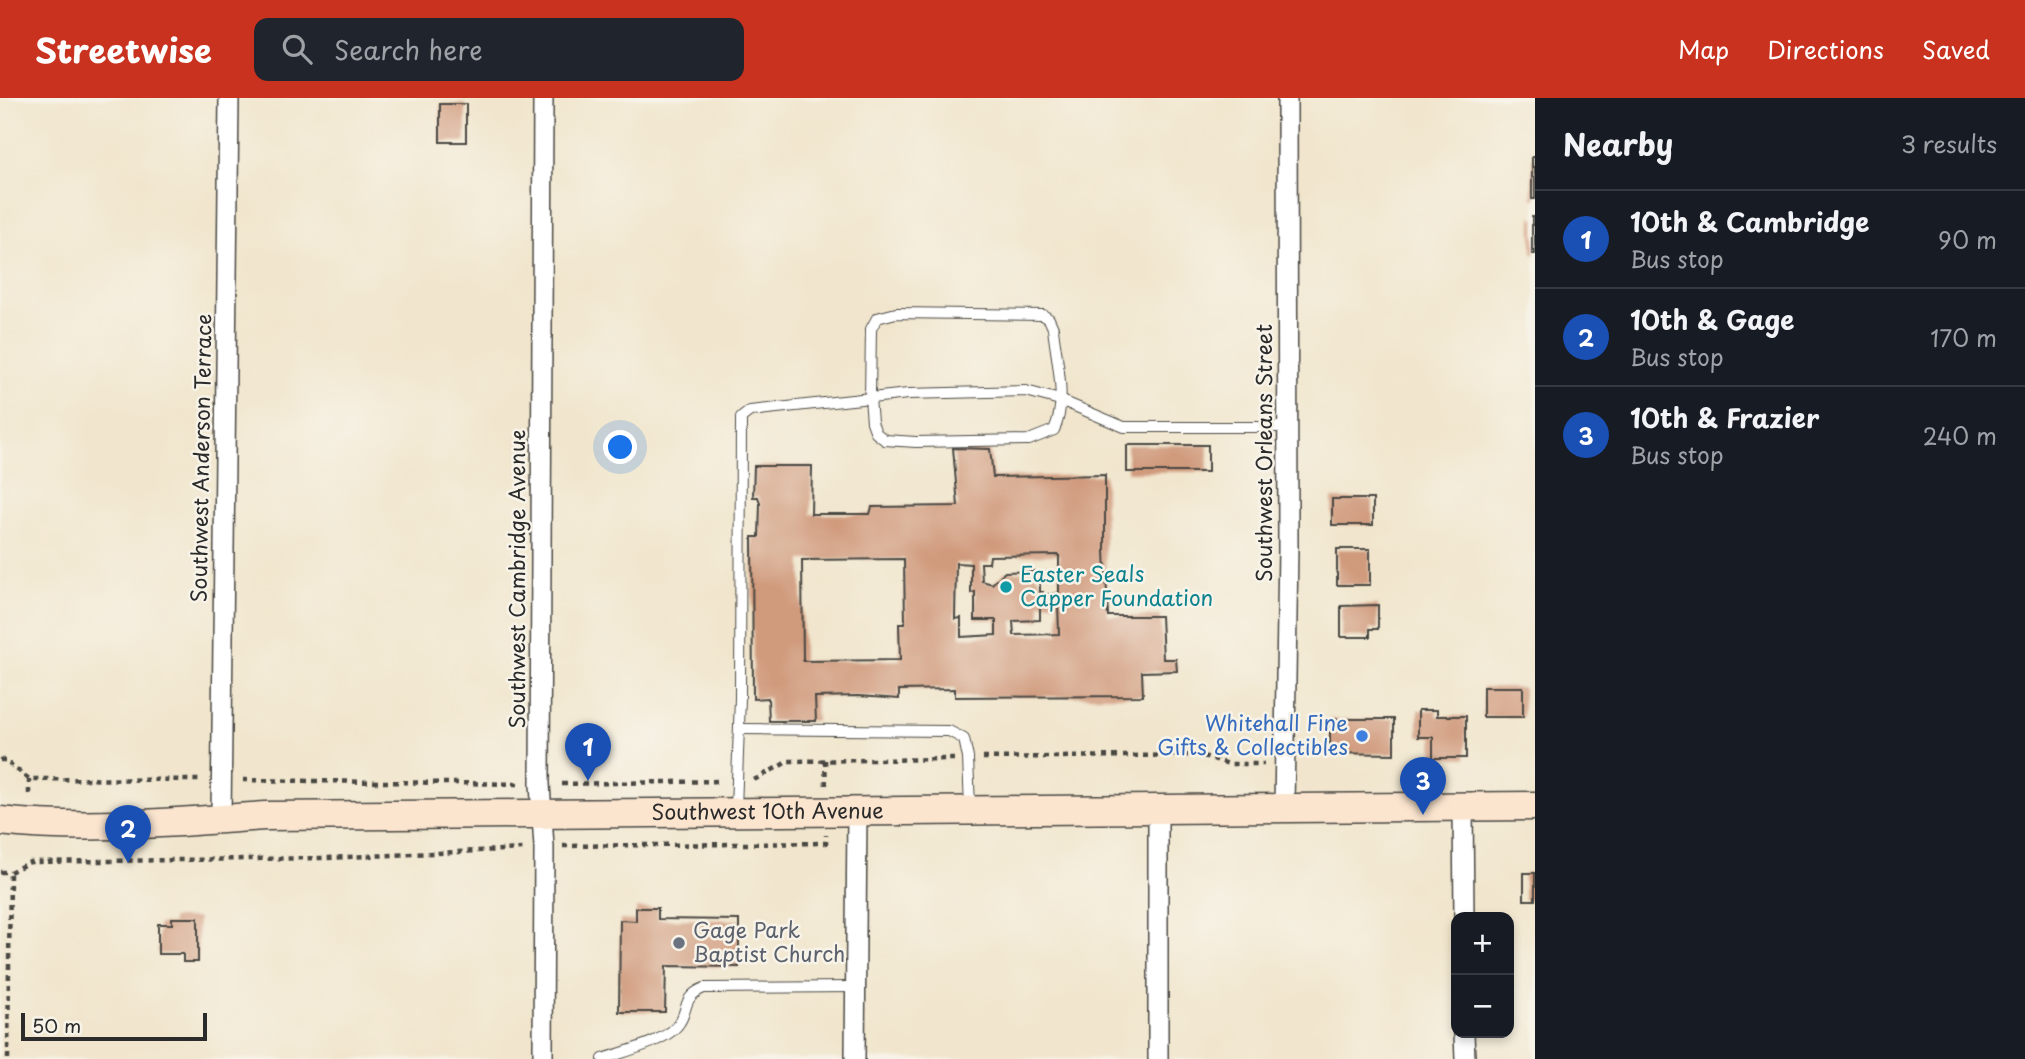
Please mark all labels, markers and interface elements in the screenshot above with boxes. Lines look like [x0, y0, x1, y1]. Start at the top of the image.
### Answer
search box [254, 18, 744, 81]
text: Streetwise [35, 24, 212, 74]
icon: search [278, 30, 316, 68]
text: Search here [334, 30, 483, 69]
text: Map [1678, 31, 1729, 67]
text: Directions [1767, 31, 1884, 67]
text: Saved [1922, 31, 1990, 67]
text: Nearby [1563, 121, 1673, 166]
text: 3 results [1901, 126, 1997, 161]
text: 10th & Cambridge [1630, 202, 1869, 241]
text: 1 [1581, 222, 1592, 257]
text: 90 m [1938, 222, 1997, 257]
text: Bus stop [1630, 241, 1724, 276]
text: 10th & Gage [1630, 300, 1794, 339]
street label: Southwest Anderson Terrace [181, 313, 219, 603]
text: 2 [1578, 320, 1594, 355]
text: 170 m [1930, 320, 1997, 355]
street label: Southwest Orleans Street [1247, 324, 1279, 582]
text: Bus stop [1630, 339, 1724, 374]
text: 10th & Frazier [1630, 398, 1819, 437]
text: 3 [1578, 418, 1594, 453]
text: 240 m [1923, 418, 1997, 453]
street label: Southwest Cambridge Avenue [500, 429, 532, 729]
your location [603, 430, 637, 464]
text: Bus stop [1630, 437, 1724, 472]
place label: Easter Seals Capper Foundation [1020, 557, 1213, 613]
marker: Easter Seals Capper Foundation [998, 579, 1014, 595]
place label: Whitehall Fine Gifts & Collectibles [1157, 706, 1348, 762]
pin: 1 [565, 723, 611, 781]
marker: Whitehall Fine Gifts & Collectibles [1354, 728, 1370, 744]
pin: 3 [1400, 757, 1446, 815]
street label: Southwest 10th Avenue [651, 793, 884, 827]
pin: 2 [105, 805, 151, 863]
map controls [1451, 912, 1514, 1038]
button: + [1451, 912, 1514, 975]
place label: Gage Park Baptist Church [693, 913, 845, 969]
marker: Gage Park Baptist Church [671, 935, 687, 951]
button: − [1451, 975, 1514, 1038]
scale bar [21, 1010, 206, 1042]
text: 50 m [32, 1011, 81, 1039]

